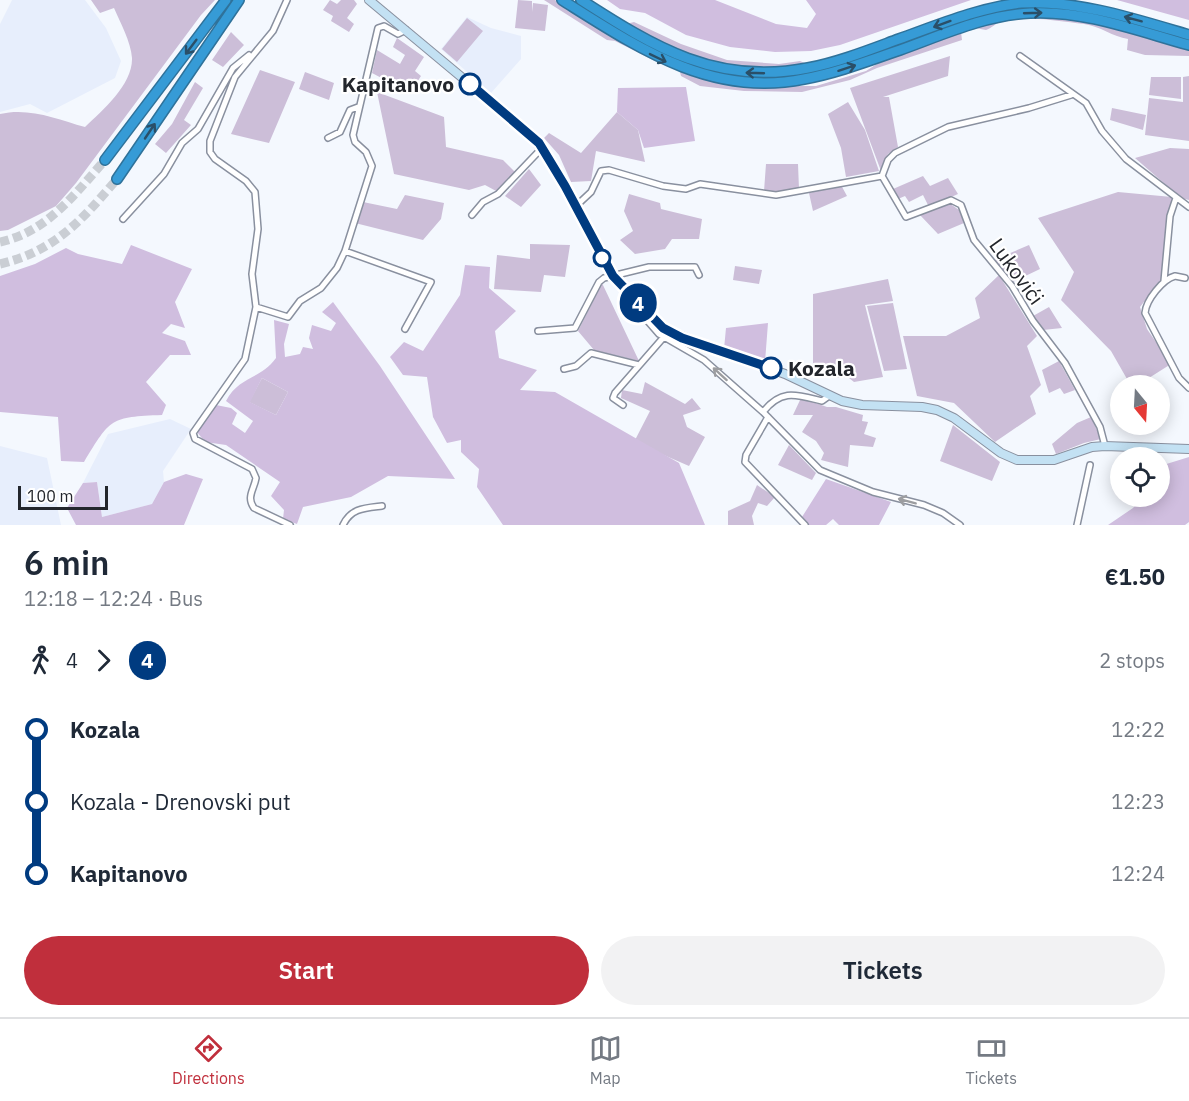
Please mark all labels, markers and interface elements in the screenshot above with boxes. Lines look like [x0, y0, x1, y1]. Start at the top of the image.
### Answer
one-way arrow [1023, 7, 1043, 19]
one-way arrow [1124, 13, 1143, 24]
one-way arrow [933, 19, 952, 30]
one-way arrow [185, 38, 197, 54]
one-way arrow [648, 53, 666, 64]
one-way arrow [837, 62, 856, 73]
one-way arrow [746, 67, 766, 78]
place label: Kapitanovo [342, 70, 454, 98]
marker: Kapitanovo [459, 73, 481, 95]
one-way arrow [144, 123, 156, 140]
street label: Lukovići [983, 232, 1051, 310]
unlabelled marker [593, 249, 611, 267]
line badge: 4 [618, 284, 658, 322]
text: 4 [632, 289, 644, 317]
place label: Kozala [788, 354, 855, 382]
marker: Kozala [760, 357, 782, 379]
one-way arrow [713, 367, 728, 381]
north arrow [1110, 375, 1170, 435]
map controls [1110, 375, 1170, 507]
button: locate [1110, 447, 1170, 507]
scale bar [18, 483, 108, 510]
text: 100 m [27, 486, 74, 506]
one-way arrow [898, 494, 917, 506]
text: 6 min [24, 541, 109, 584]
text: €1.50 [1105, 562, 1165, 591]
text: 12:18 – 12:24 · Bus [24, 585, 203, 612]
icon: walk [24, 644, 57, 677]
icon: forward [87, 644, 120, 677]
text: 4 [141, 646, 154, 674]
text: 4 [66, 647, 78, 674]
text: 2 stops [1099, 647, 1165, 674]
text: Kozala [70, 715, 140, 744]
text: 12:22 [1111, 716, 1165, 743]
text: Kozala - Drenovski put [70, 787, 291, 816]
text: 12:23 [1111, 788, 1165, 815]
text: Kapitanovo [70, 859, 188, 888]
text: 12:24 [1111, 860, 1165, 887]
button: Start [24, 936, 589, 1005]
button: Tickets [601, 936, 1165, 1005]
tab: Directions [172, 1032, 245, 1088]
tab: Map [589, 1032, 622, 1088]
tab: Tickets [965, 1032, 1017, 1088]

